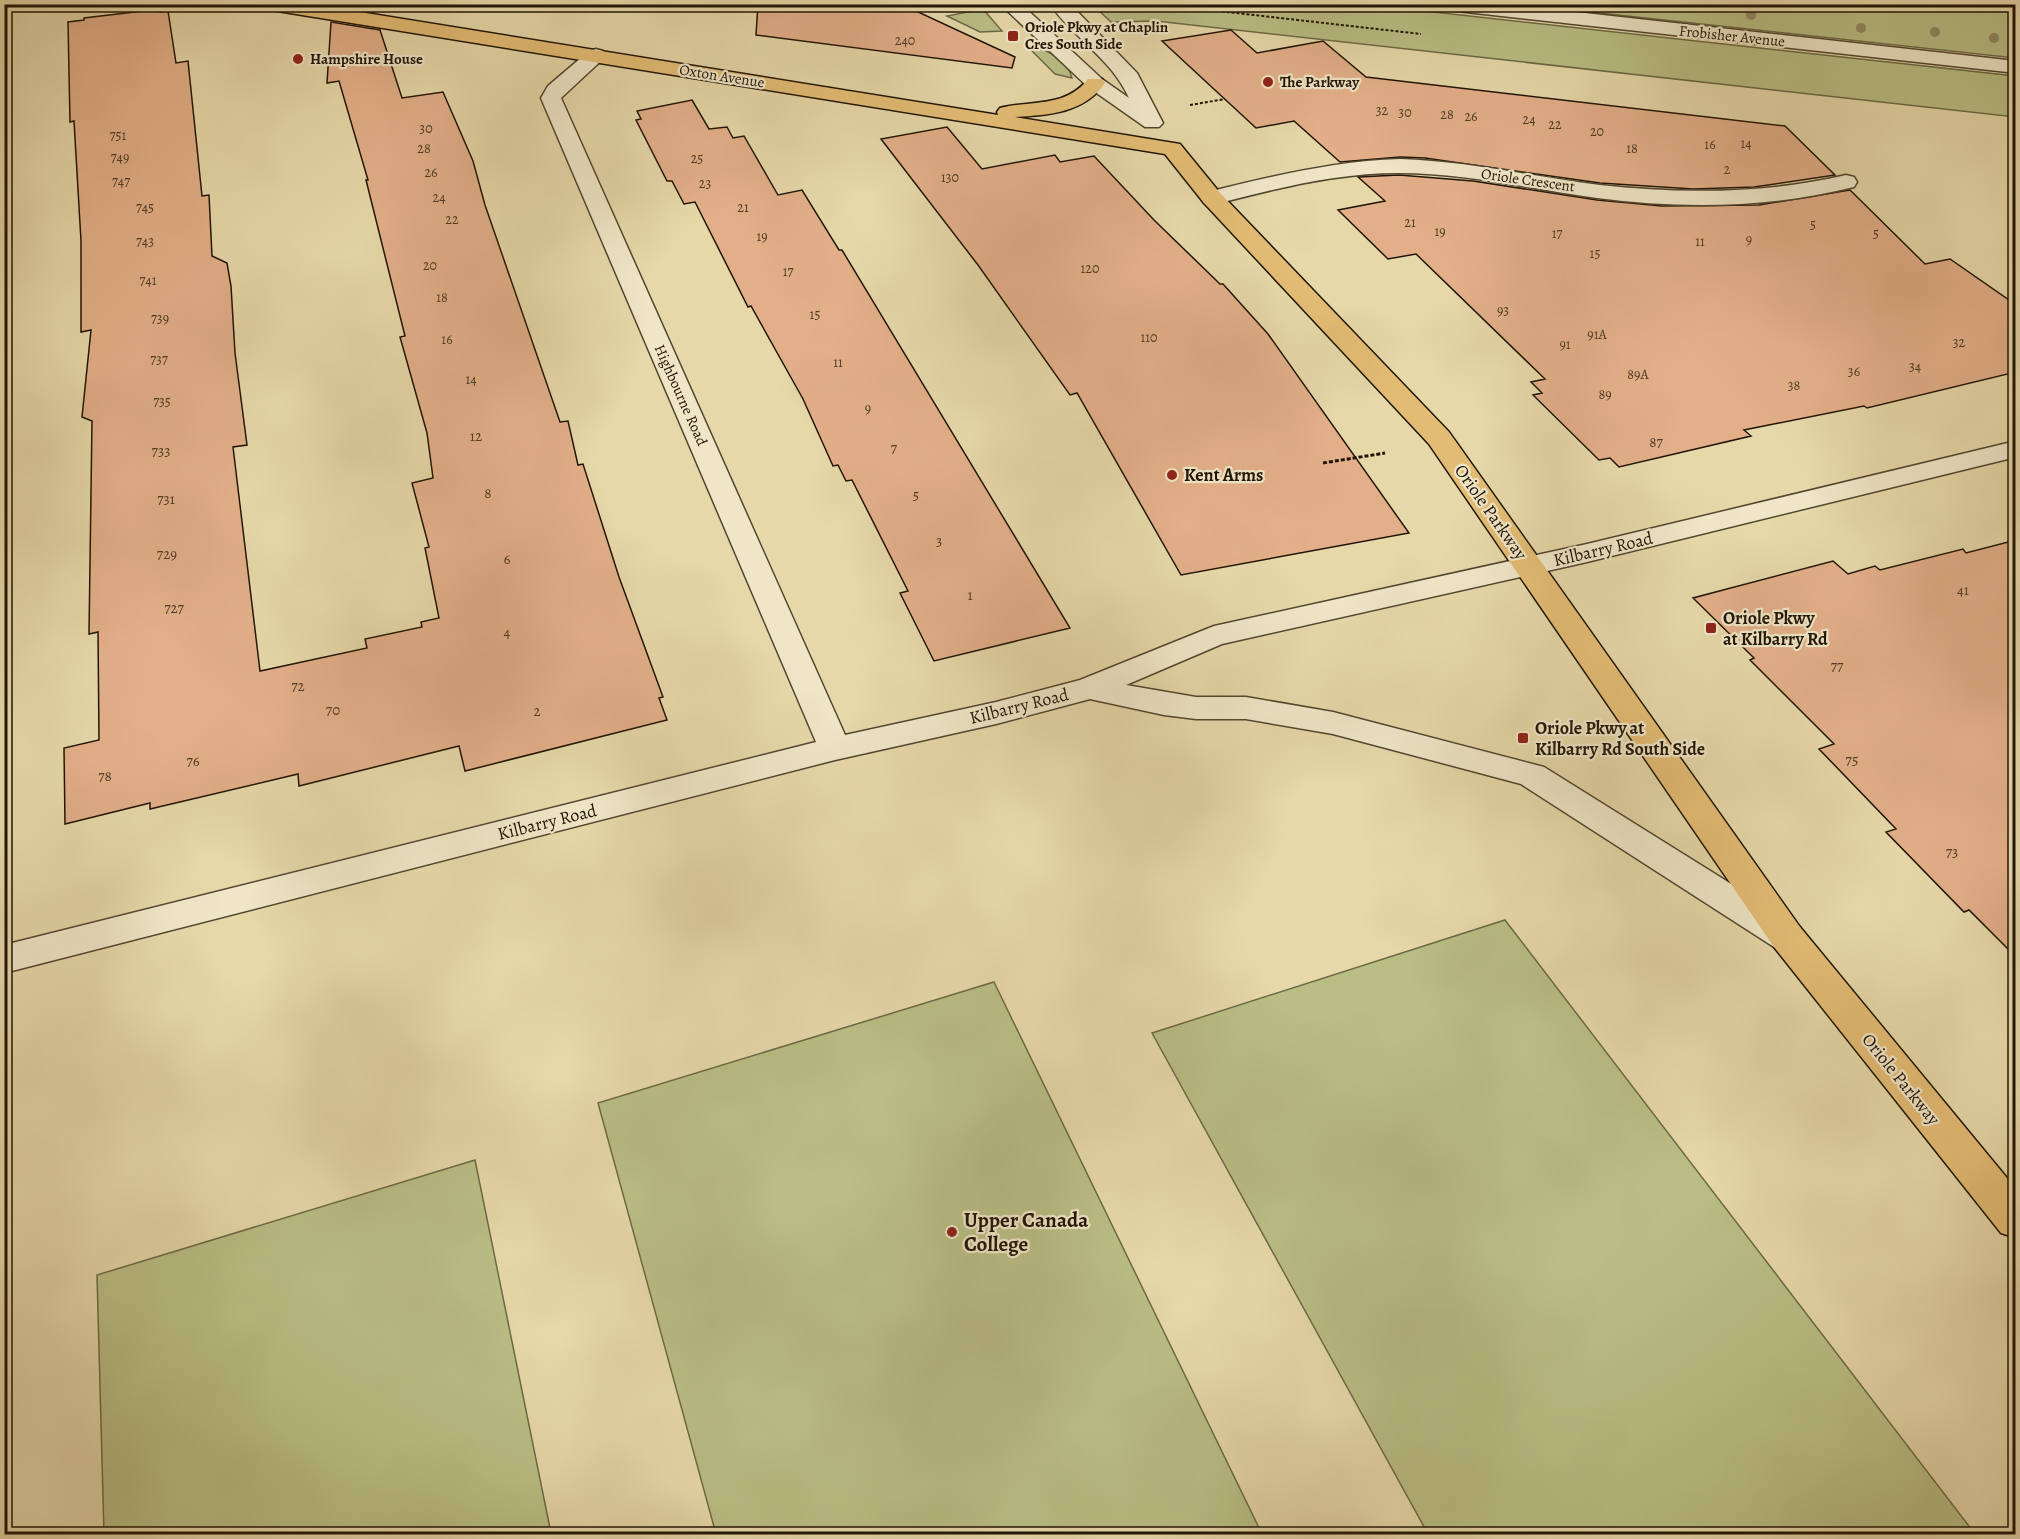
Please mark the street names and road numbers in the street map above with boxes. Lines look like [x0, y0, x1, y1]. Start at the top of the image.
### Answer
street label: Frobisher Avenue [1678, 20, 1786, 52]
street label: Oxton Avenue [678, 59, 766, 93]
street label: Oriole Crescent [1480, 164, 1576, 196]
street label: Highbourne Road [650, 341, 713, 450]
street label: Oriole Parkway [1449, 459, 1533, 565]
street label: Kilbarry Road [1551, 526, 1655, 572]
street label: Kilbarry Road [967, 682, 1071, 730]
street label: Kilbarry Road [495, 798, 599, 846]
street label: Oriole Parkway [1857, 1028, 1946, 1131]

